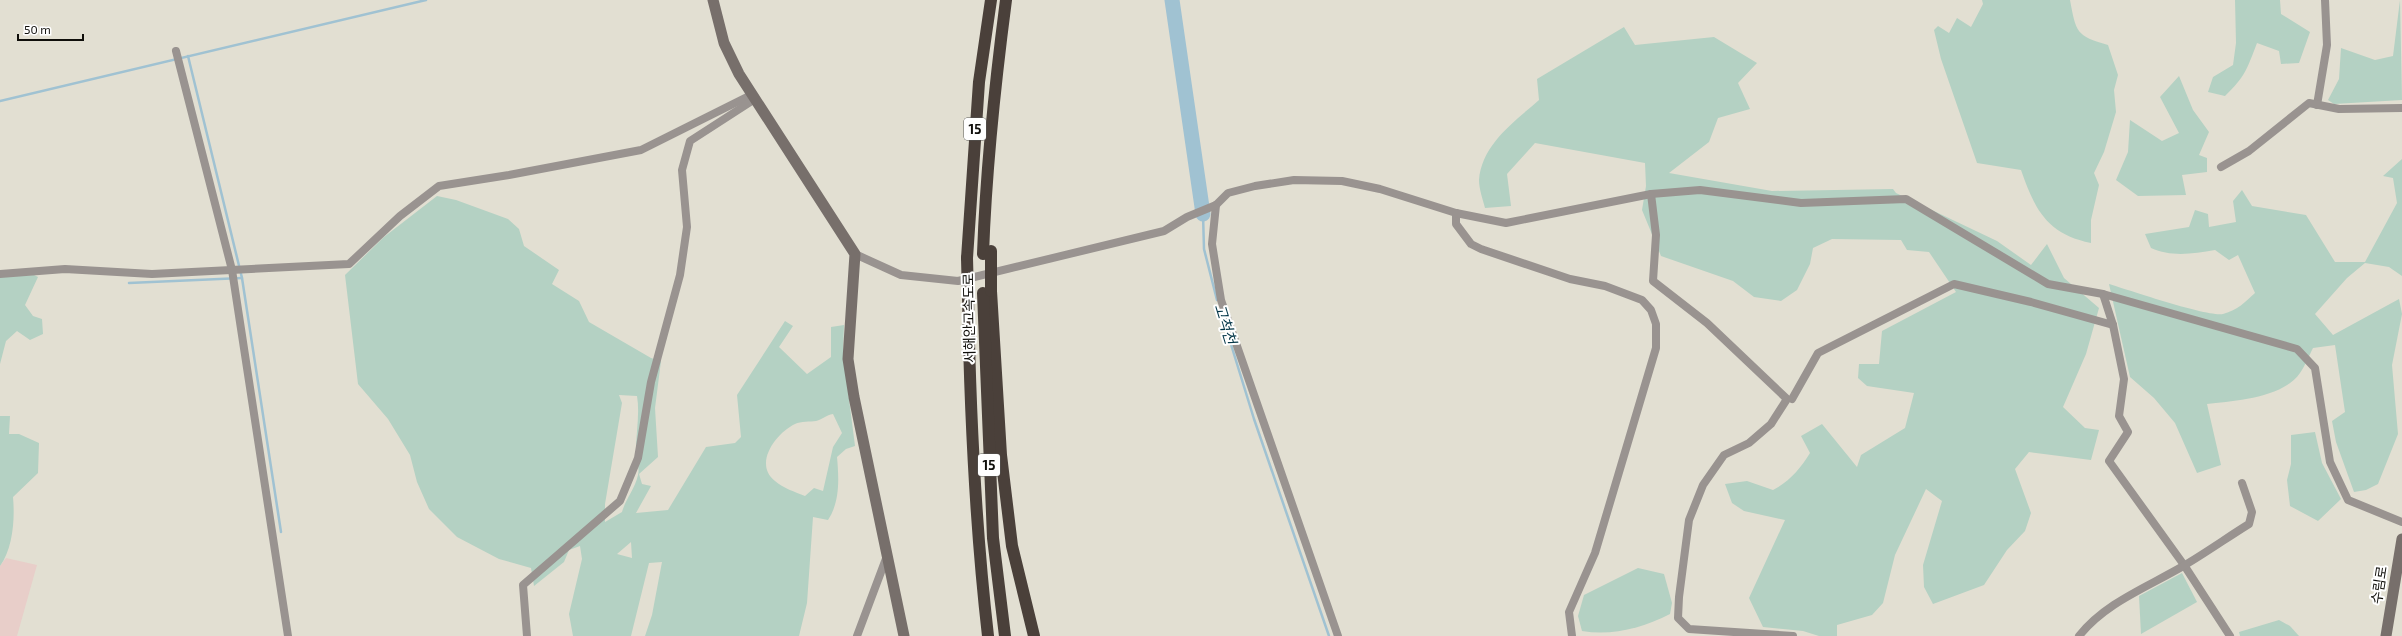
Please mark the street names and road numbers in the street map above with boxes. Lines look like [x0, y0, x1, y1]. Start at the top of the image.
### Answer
road number: 15 [964, 118, 986, 140]
street label: 서해안고속도로 [959, 273, 978, 363]
road number: 15 [978, 454, 1000, 476]
street label: 수림로 [2367, 564, 2390, 605]

